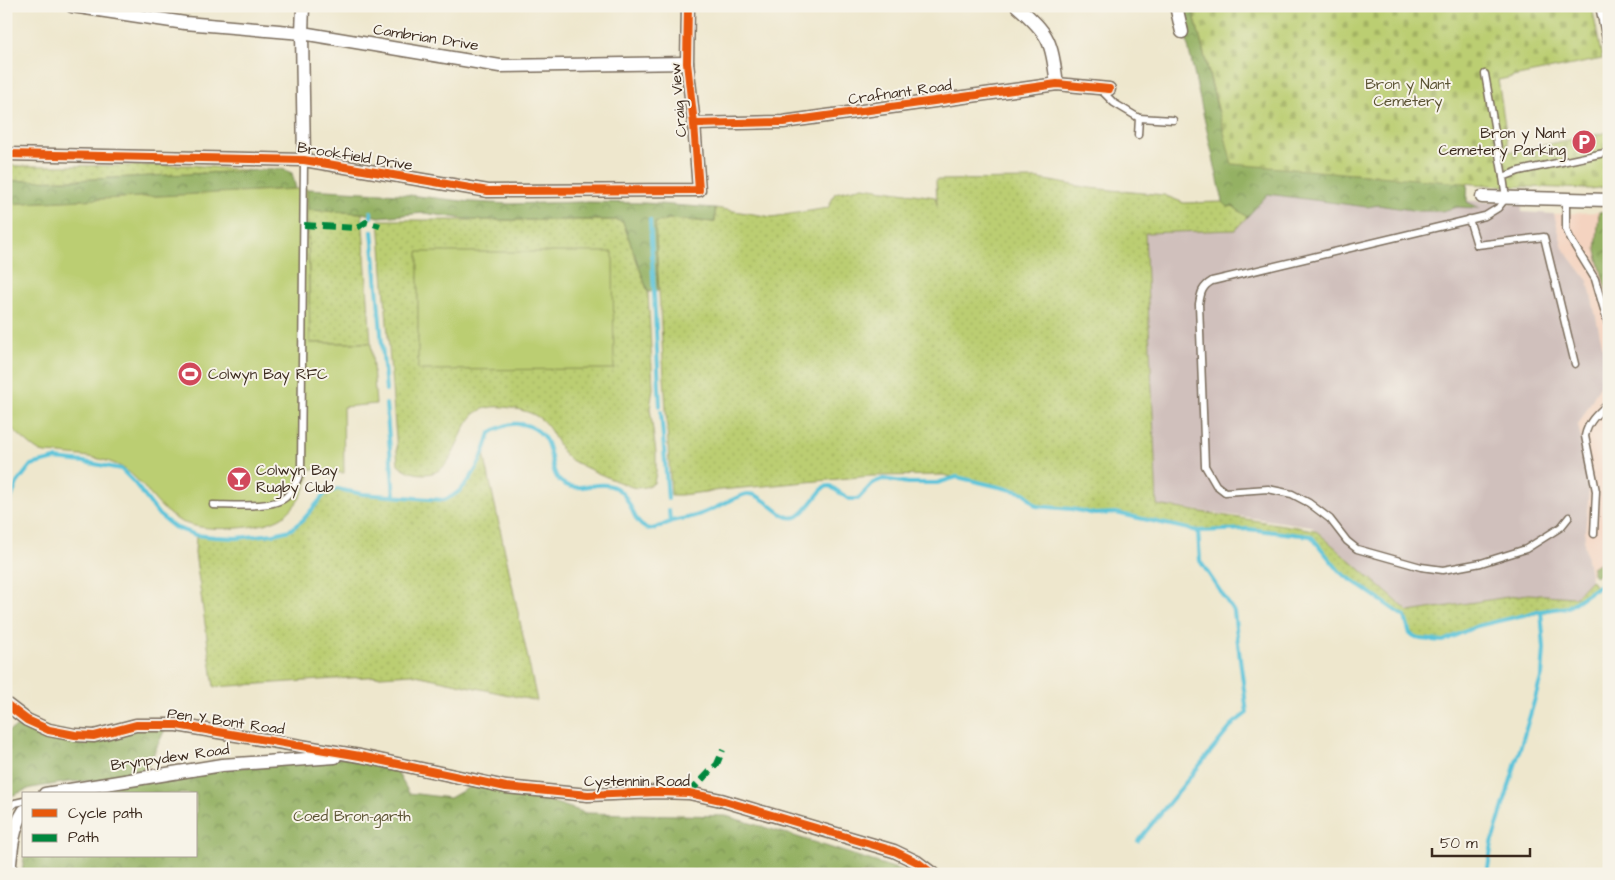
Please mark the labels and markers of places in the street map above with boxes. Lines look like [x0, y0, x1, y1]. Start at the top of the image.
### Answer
place label: Bron y Nant Cemetery Parking [1439, 123, 1566, 162]
parking icon: Bron y Nant Cemetery Parking [1571, 129, 1597, 155]
sports icon: Colwyn Bay RFC [177, 361, 203, 387]
place label: Colwyn Bay RFC [208, 364, 328, 386]
place label: Colwyn Bay Rugby Club [256, 460, 338, 499]
bar icon: Colwyn Bay Rugby Club [226, 466, 252, 492]

